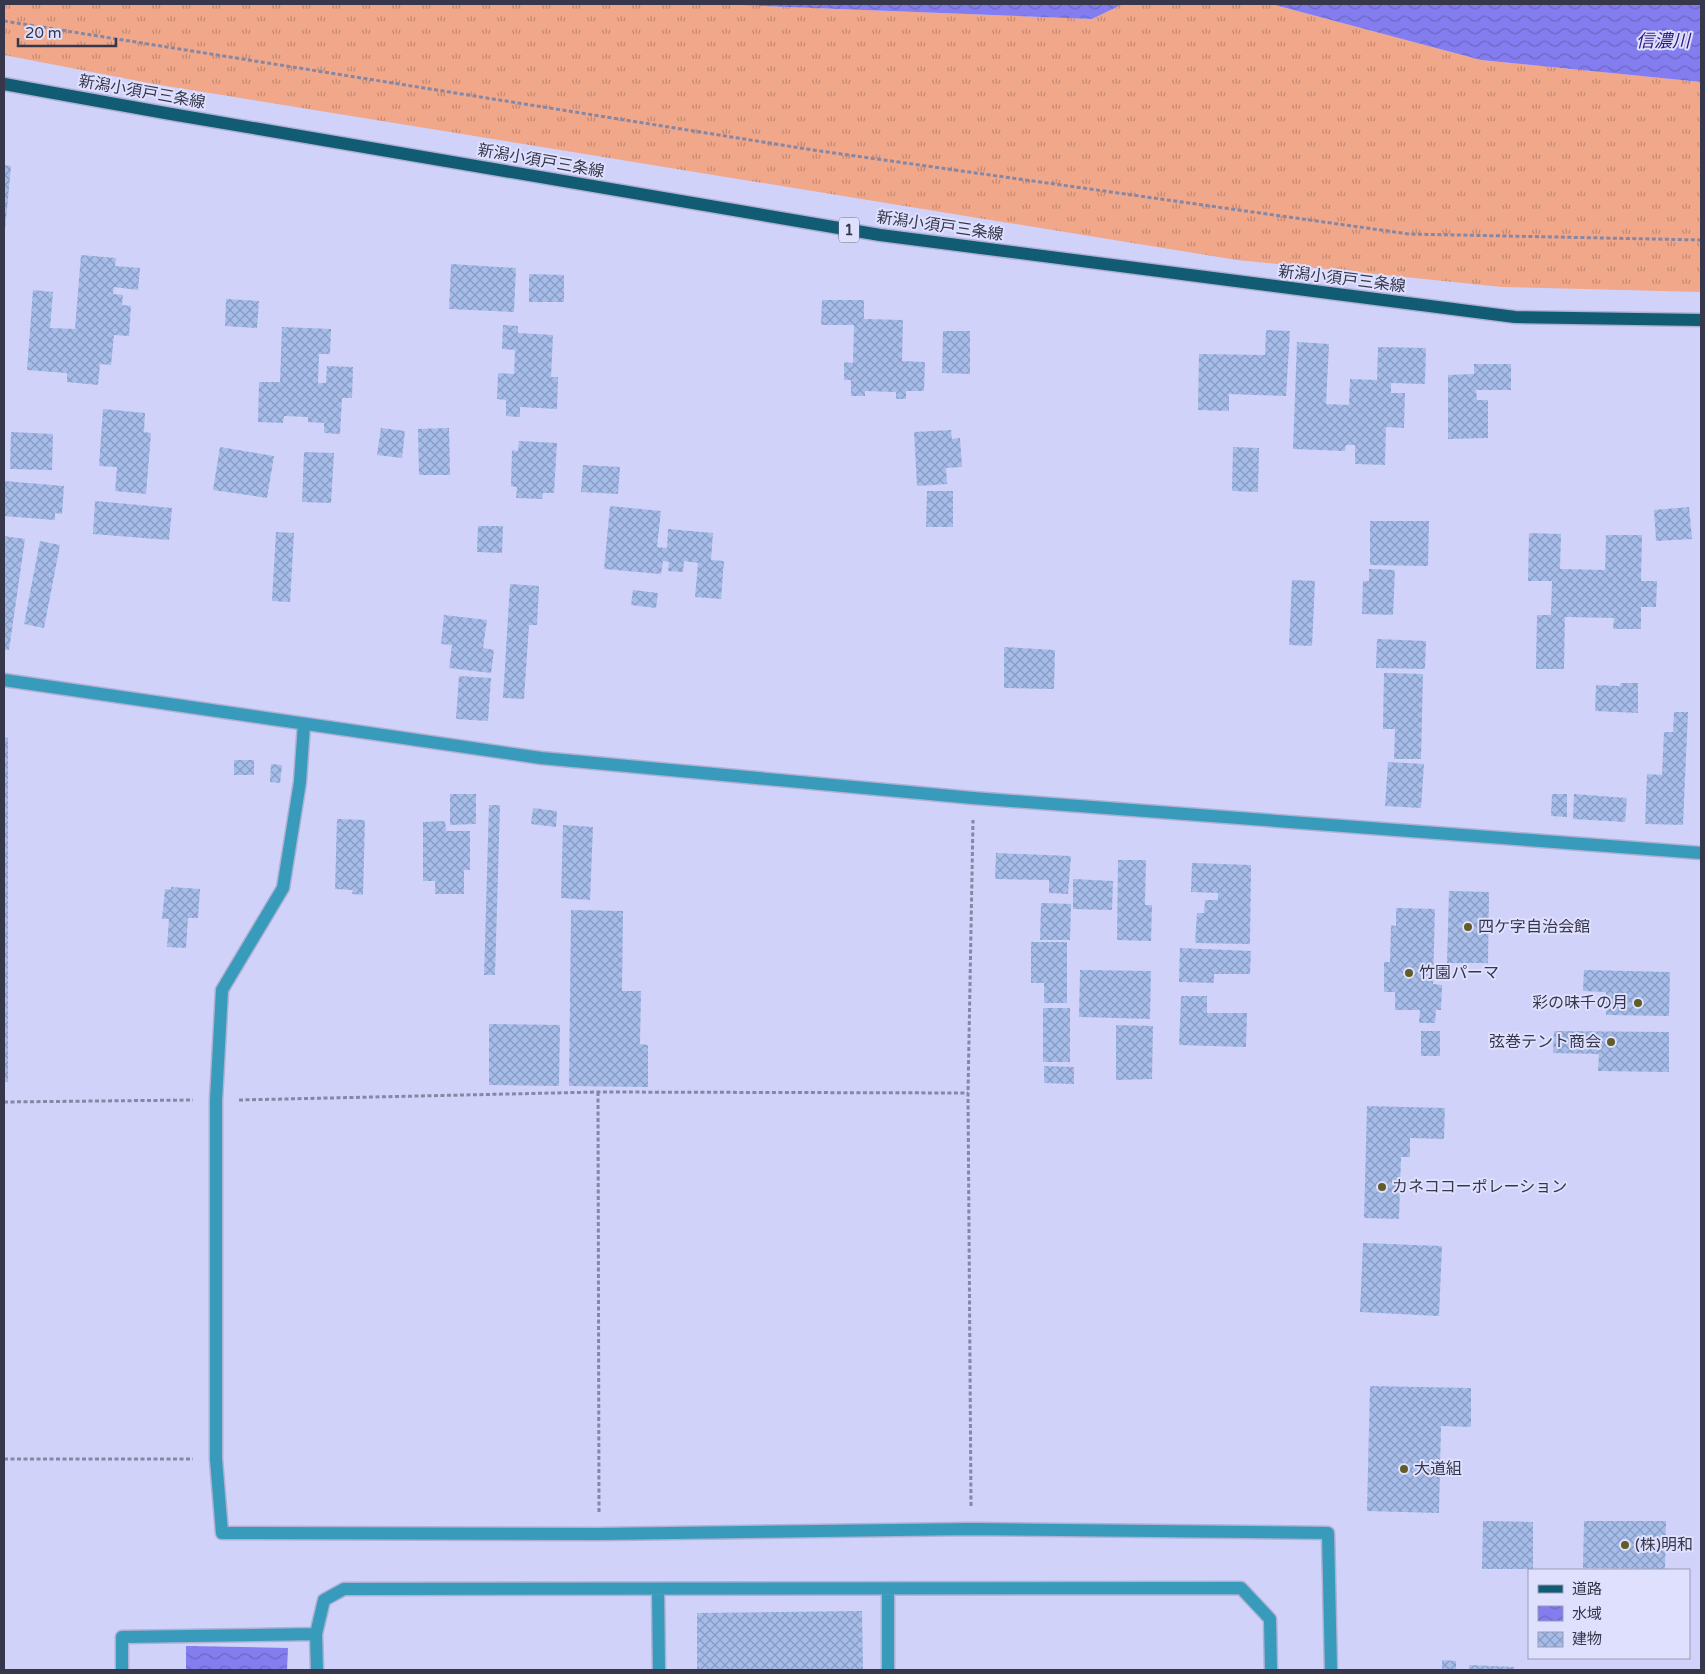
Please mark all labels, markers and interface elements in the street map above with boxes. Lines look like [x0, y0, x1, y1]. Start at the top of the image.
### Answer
scale bar [18, 15, 115, 47]
text: 20 m [25, 24, 62, 42]
water label: 信濃川 [1636, 30, 1692, 52]
street label: 新潟小須戸三条線 [77, 71, 207, 113]
street label: 新潟小須戸三条線 [476, 140, 606, 182]
street label: 新潟小須戸三条線 [875, 207, 1005, 245]
road number: 1 [839, 218, 859, 242]
street label: 新潟小須戸三条線 [1277, 261, 1407, 297]
place label: 四ケ字自治会館 [1478, 917, 1590, 937]
marker: 四ケ字自治会館 [1462, 921, 1474, 933]
place label: 竹園パーマ [1419, 963, 1499, 983]
marker: 竹園パーマ [1403, 967, 1415, 979]
place label: 彩の味千の月 [1532, 993, 1628, 1013]
marker: 彩の味千の月 [1632, 997, 1644, 1009]
place label: 弦巻テント商会 [1489, 1032, 1601, 1052]
marker: 弦巻テント商会 [1605, 1036, 1617, 1048]
place label: カネココーポレーション [1392, 1177, 1567, 1197]
marker: カネココーポレーション [1376, 1181, 1388, 1193]
place label: 大道組 [1414, 1459, 1462, 1479]
marker: 大道組 [1398, 1463, 1410, 1475]
place label: (株)明和 [1635, 1535, 1693, 1555]
marker: (株)明和 [1619, 1539, 1631, 1551]
legend [1528, 1569, 1690, 1659]
text: 道路 [1572, 1580, 1602, 1598]
text: 水域 [1572, 1605, 1602, 1623]
text: 建物 [1572, 1630, 1602, 1648]

